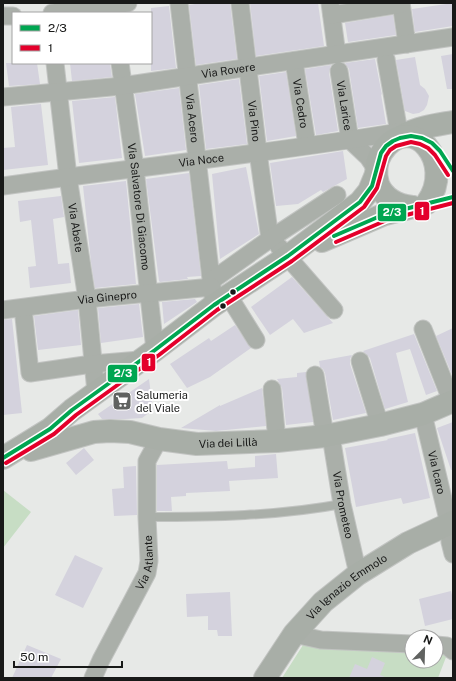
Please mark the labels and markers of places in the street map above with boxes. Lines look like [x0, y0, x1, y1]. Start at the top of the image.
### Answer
unlabelled marker [228, 287, 238, 297]
unlabelled marker [218, 301, 228, 311]
place label: Salumeria del Viale [136, 389, 188, 414]
supermarket icon: Salumeria del Viale [111, 390, 133, 412]

